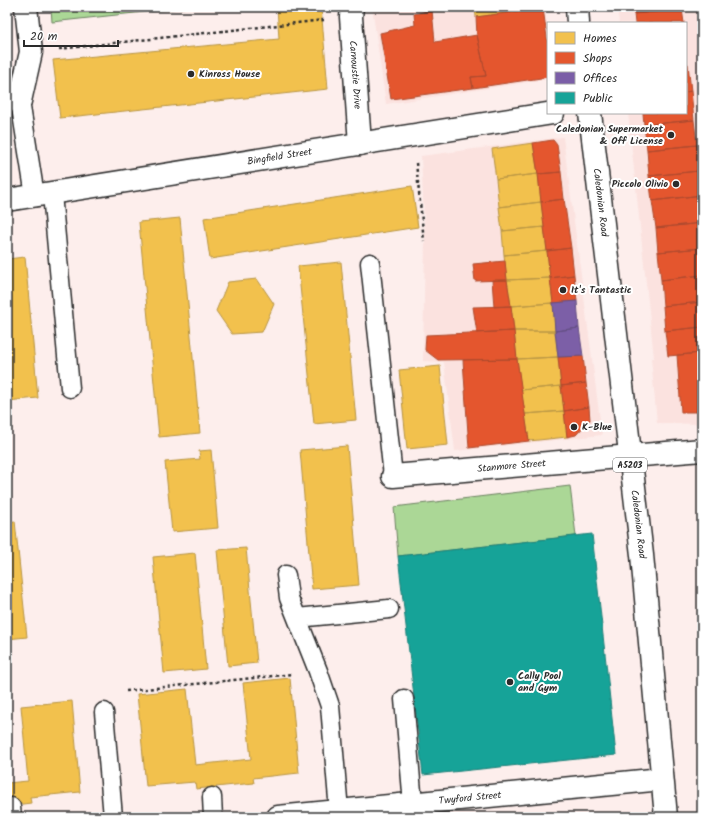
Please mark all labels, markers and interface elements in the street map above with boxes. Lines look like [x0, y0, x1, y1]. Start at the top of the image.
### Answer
scale bar [24, 22, 118, 48]
legend [547, 22, 687, 114]
text: 20 m [30, 27, 58, 46]
text: Homes [583, 29, 617, 48]
street label: Carnoustie Drive [345, 40, 366, 110]
text: Shops [583, 49, 612, 68]
place label: Kinross House [199, 66, 260, 82]
marker: Kinross House [186, 69, 196, 79]
text: Offices [583, 69, 617, 88]
text: Public [583, 89, 613, 108]
place label: Caledonian Supermarket & Off License [556, 121, 663, 149]
marker: Caledonian Supermarket & Off License [666, 130, 676, 140]
street label: Bingfield Street [246, 143, 313, 170]
street label: Caledonian Road [589, 167, 613, 239]
place label: Piccolo Olivio [612, 176, 668, 192]
marker: Piccolo Olivio [671, 179, 681, 189]
place label: It's Tantastic [571, 282, 632, 298]
marker: It's Tantastic [558, 285, 568, 295]
place label: K-Blue [582, 419, 612, 435]
marker: K-Blue [569, 422, 579, 432]
street label: Stanmore Street [477, 455, 547, 477]
road number: A5203 [613, 458, 647, 472]
street label: Caledonian Road [626, 489, 650, 560]
place label: Cally Pool and Gym [518, 668, 561, 696]
marker: Cally Pool and Gym [505, 677, 515, 687]
street label: Twyford Street [438, 787, 502, 809]

